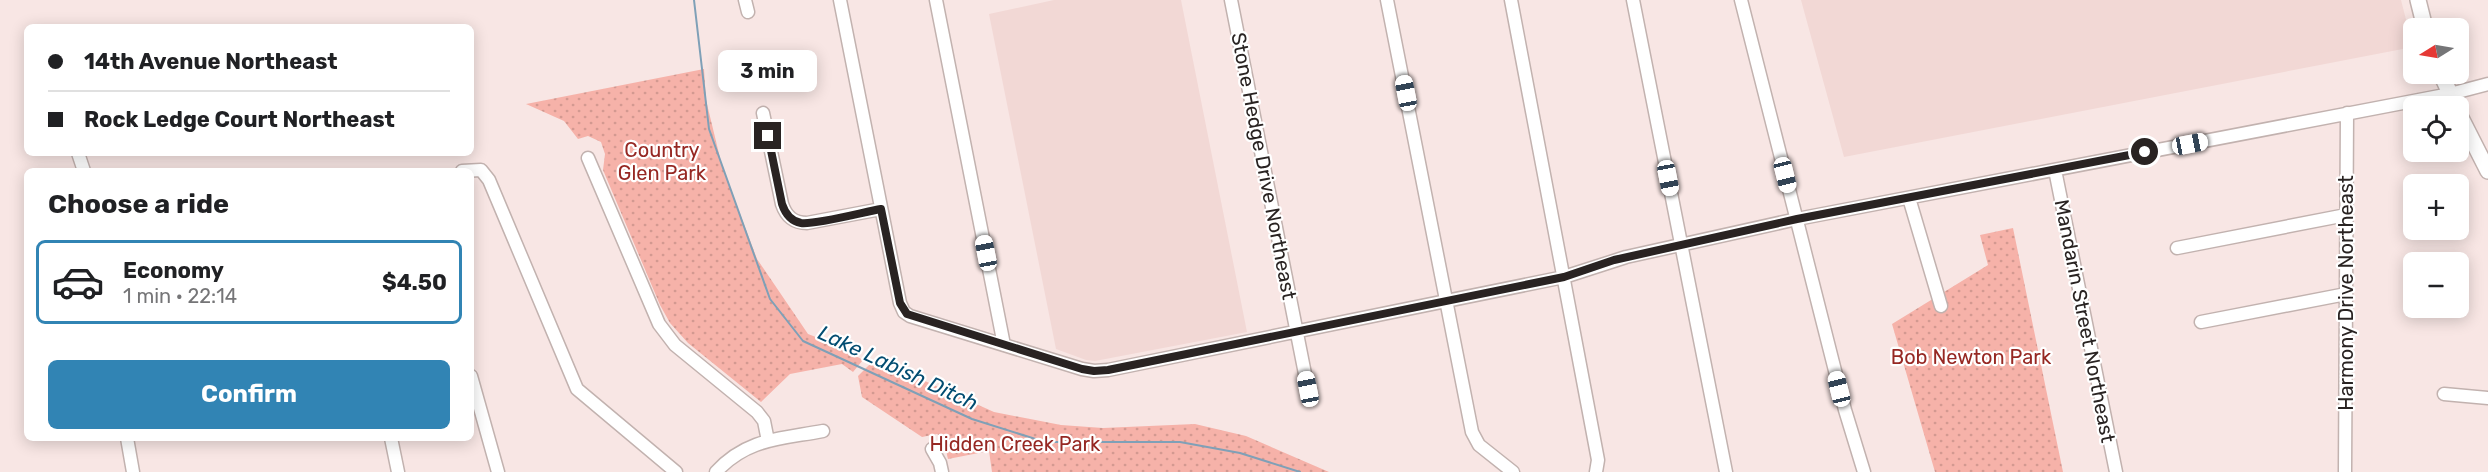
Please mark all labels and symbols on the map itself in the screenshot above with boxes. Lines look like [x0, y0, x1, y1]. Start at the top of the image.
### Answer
north arrow [2403, 18, 2469, 84]
street label: Stone Hedge Drive Northeast [1226, 30, 1302, 302]
callout: 3 min [718, 49, 818, 91]
car [1394, 74, 1418, 112]
route end [754, 122, 781, 149]
car [2171, 132, 2209, 156]
park label: Country Glen Park [618, 138, 707, 185]
route start [2131, 138, 2158, 165]
car [1772, 155, 1798, 195]
car [1656, 159, 1680, 197]
street label: Harmony Drive Northeast [2334, 175, 2358, 411]
street label: Mandarin Street Northeast [2050, 197, 2120, 445]
car [974, 234, 998, 272]
water label: Lake Labish Ditch [814, 320, 982, 416]
park label: Bob Newton Park [1891, 345, 2052, 369]
car [1826, 369, 1852, 409]
car [1296, 370, 1320, 408]
park label: Hidden Creek Park [930, 432, 1101, 456]

